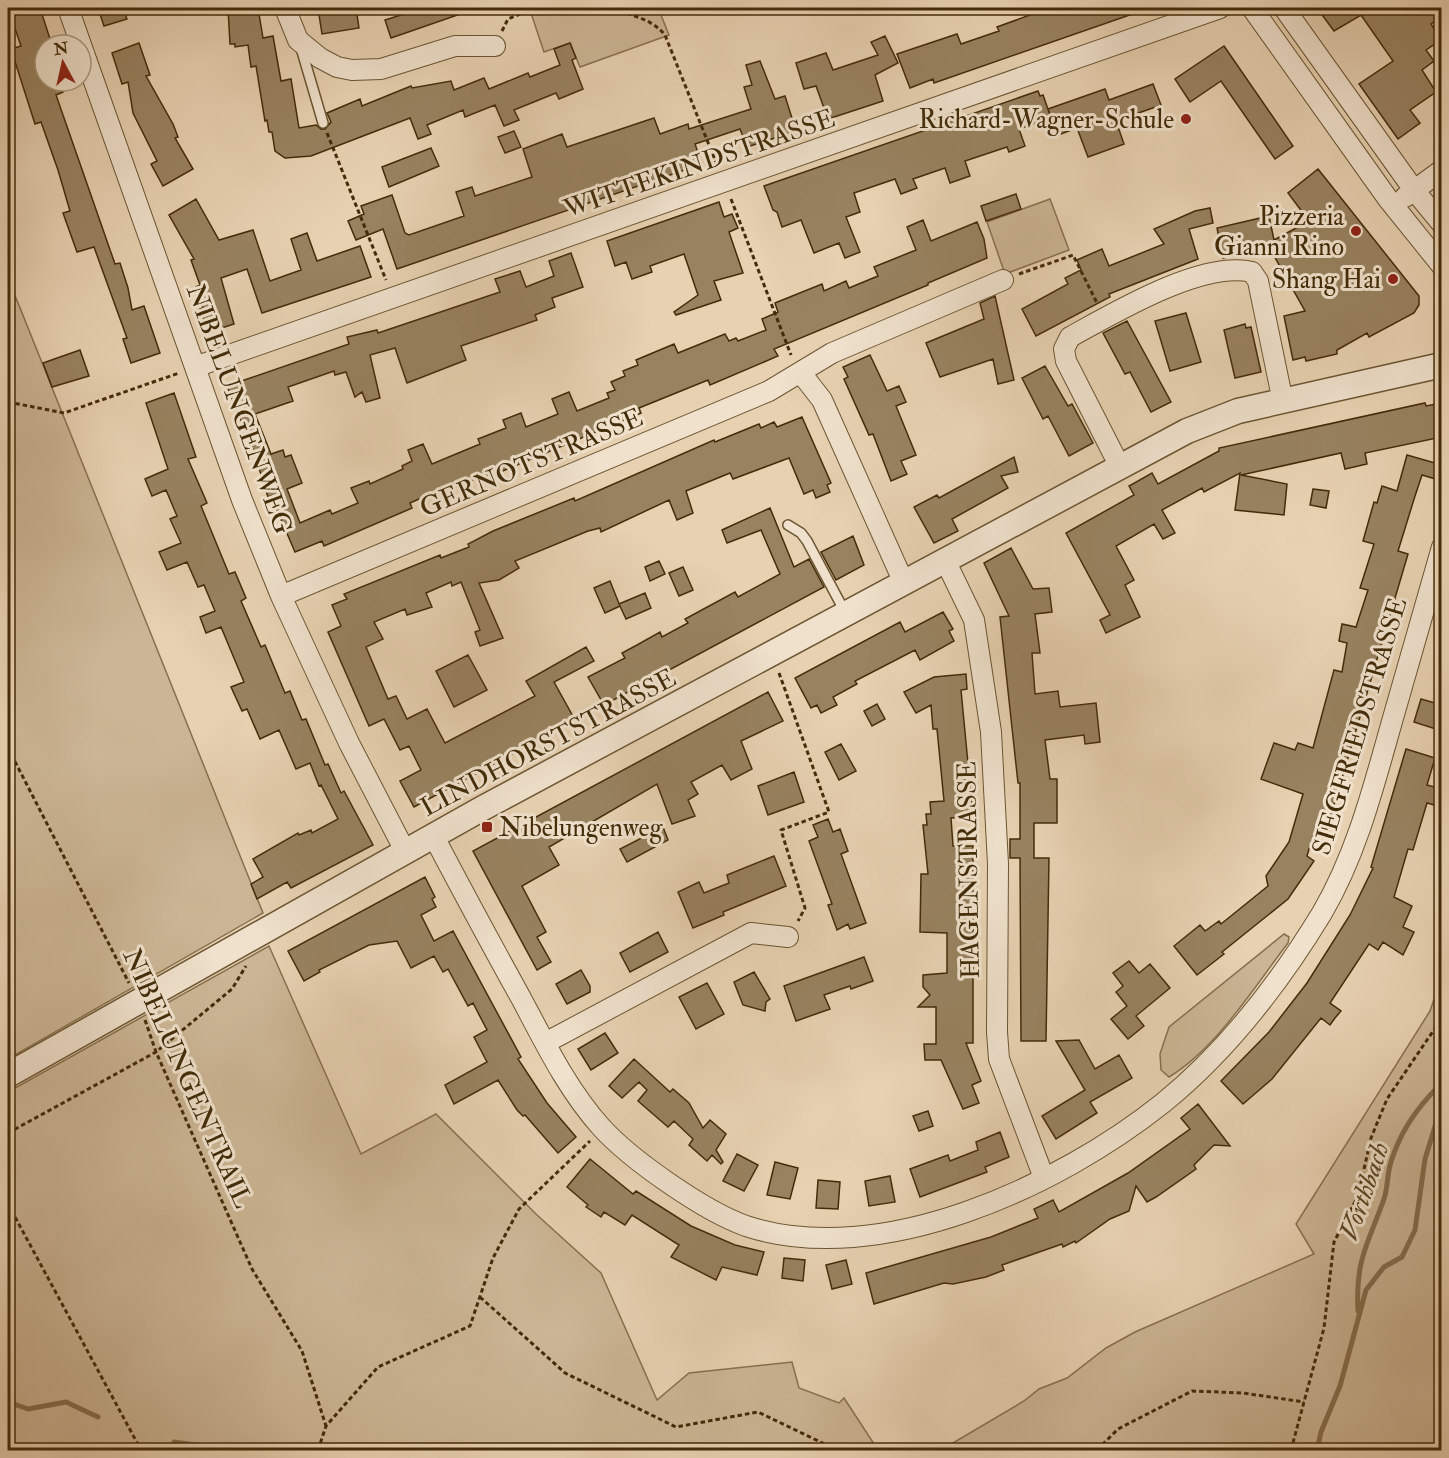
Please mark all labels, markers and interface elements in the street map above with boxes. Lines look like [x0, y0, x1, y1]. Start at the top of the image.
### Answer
north arrow [33, 33, 93, 93]
text: N [52, 38, 70, 60]
street label: WITTEKINDSTRASSE [559, 103, 839, 226]
place label: Richard-Wagner-Schule [919, 104, 1174, 136]
marker: Richard-Wagner-Schule [1179, 112, 1193, 126]
place label: Pizzeria Gianni Rino [1214, 201, 1344, 263]
marker: Pizzeria Gianni Rino [1349, 224, 1363, 238]
place label: Shang Hai [1272, 264, 1381, 296]
marker: Shang Hai [1386, 272, 1400, 286]
street label: NIBELUNGENWEG [179, 280, 299, 539]
street label: GERNOTSTRASSE [415, 401, 648, 524]
street label: SIEGFRIEDSTRASSE [1306, 594, 1414, 859]
street label: LINDHORSTSTRASSE [415, 662, 682, 824]
street label: HAGENSTRASSE [951, 761, 987, 979]
place label: Nibelungenweg [499, 812, 663, 844]
marker: Nibelungenweg [480, 820, 494, 834]
street label: NIBELUNGENTRAIL [115, 944, 259, 1213]
water label: Vorthbach [1332, 1138, 1397, 1245]

